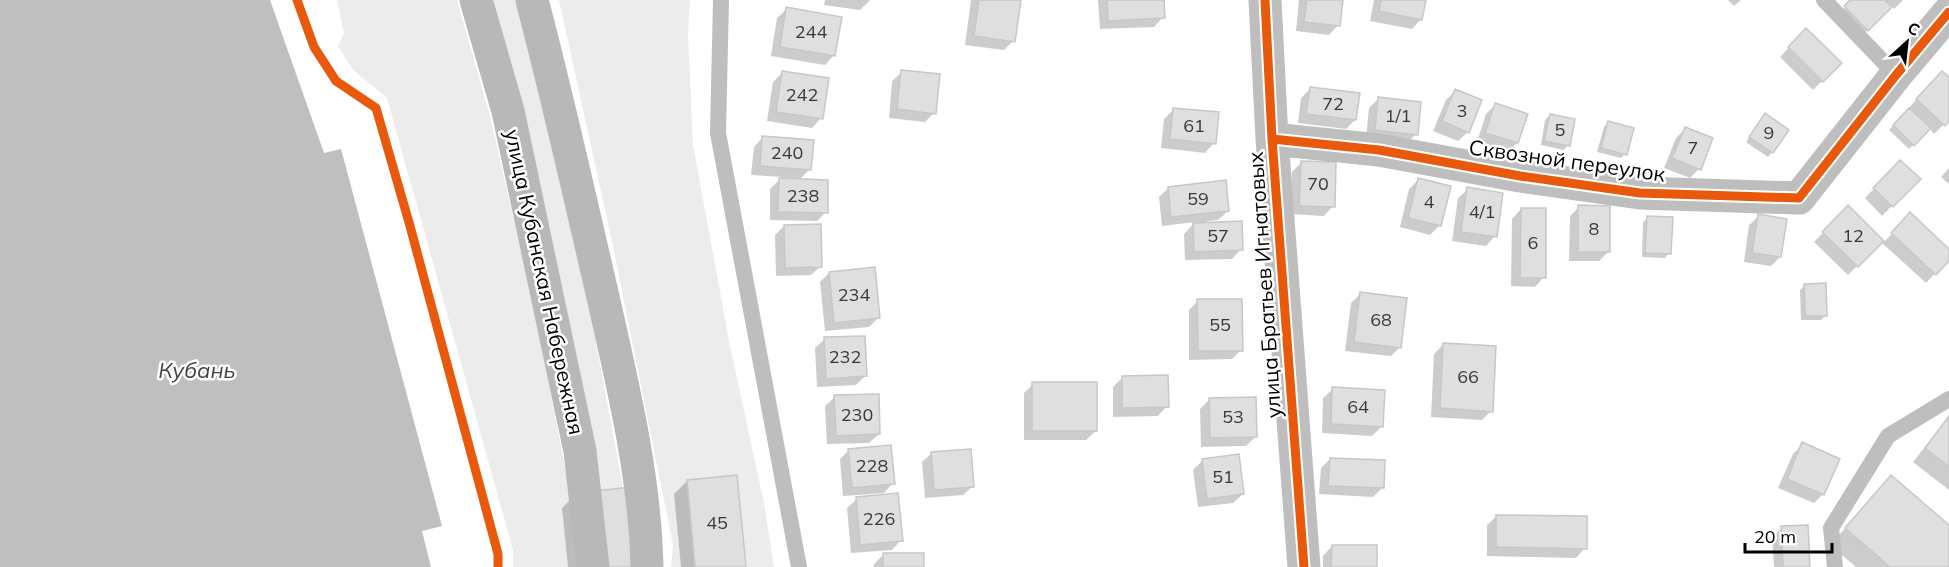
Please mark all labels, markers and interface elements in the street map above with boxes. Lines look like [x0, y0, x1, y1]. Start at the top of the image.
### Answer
north arrow [1877, 12, 1937, 72]
text: С [1904, 17, 1923, 40]
house number: 244 [795, 20, 827, 43]
house number: 242 [786, 83, 818, 106]
house number: 72 [1322, 92, 1344, 115]
house number: 3 [1457, 99, 1467, 122]
house number: 1/1 [1385, 104, 1411, 127]
house number: 61 [1183, 114, 1205, 137]
house number: 5 [1555, 118, 1566, 141]
house number: 9 [1764, 121, 1774, 144]
street label: улица Кубанская Набережная [500, 127, 590, 437]
street label: Сквозной переулок [1467, 133, 1668, 187]
house number: 7 [1688, 136, 1698, 159]
house number: 240 [771, 141, 803, 164]
street label: улица Братьев Игнатовых [1242, 150, 1286, 419]
house number: 70 [1307, 172, 1329, 195]
house number: 238 [787, 184, 819, 207]
house number: 59 [1187, 187, 1209, 210]
house number: 4 [1424, 190, 1435, 213]
house number: 4/1 [1469, 200, 1495, 223]
house number: 8 [1589, 217, 1599, 240]
house number: 57 [1207, 224, 1229, 247]
house number: 12 [1842, 224, 1864, 247]
house number: 6 [1528, 231, 1538, 254]
house number: 234 [838, 283, 870, 306]
house number: 68 [1370, 308, 1392, 331]
house number: 55 [1209, 313, 1231, 336]
house number: 232 [829, 345, 861, 368]
water label: Кубань [158, 356, 236, 384]
house number: 66 [1457, 365, 1479, 388]
house number: 64 [1347, 395, 1369, 418]
house number: 230 [841, 403, 873, 426]
house number: 53 [1222, 405, 1244, 428]
house number: 228 [856, 454, 888, 477]
house number: 51 [1212, 465, 1234, 488]
house number: 226 [863, 507, 895, 530]
house number: 45 [706, 511, 728, 534]
scale bar [1745, 516, 1832, 554]
text: 20 m [1754, 525, 1796, 548]

